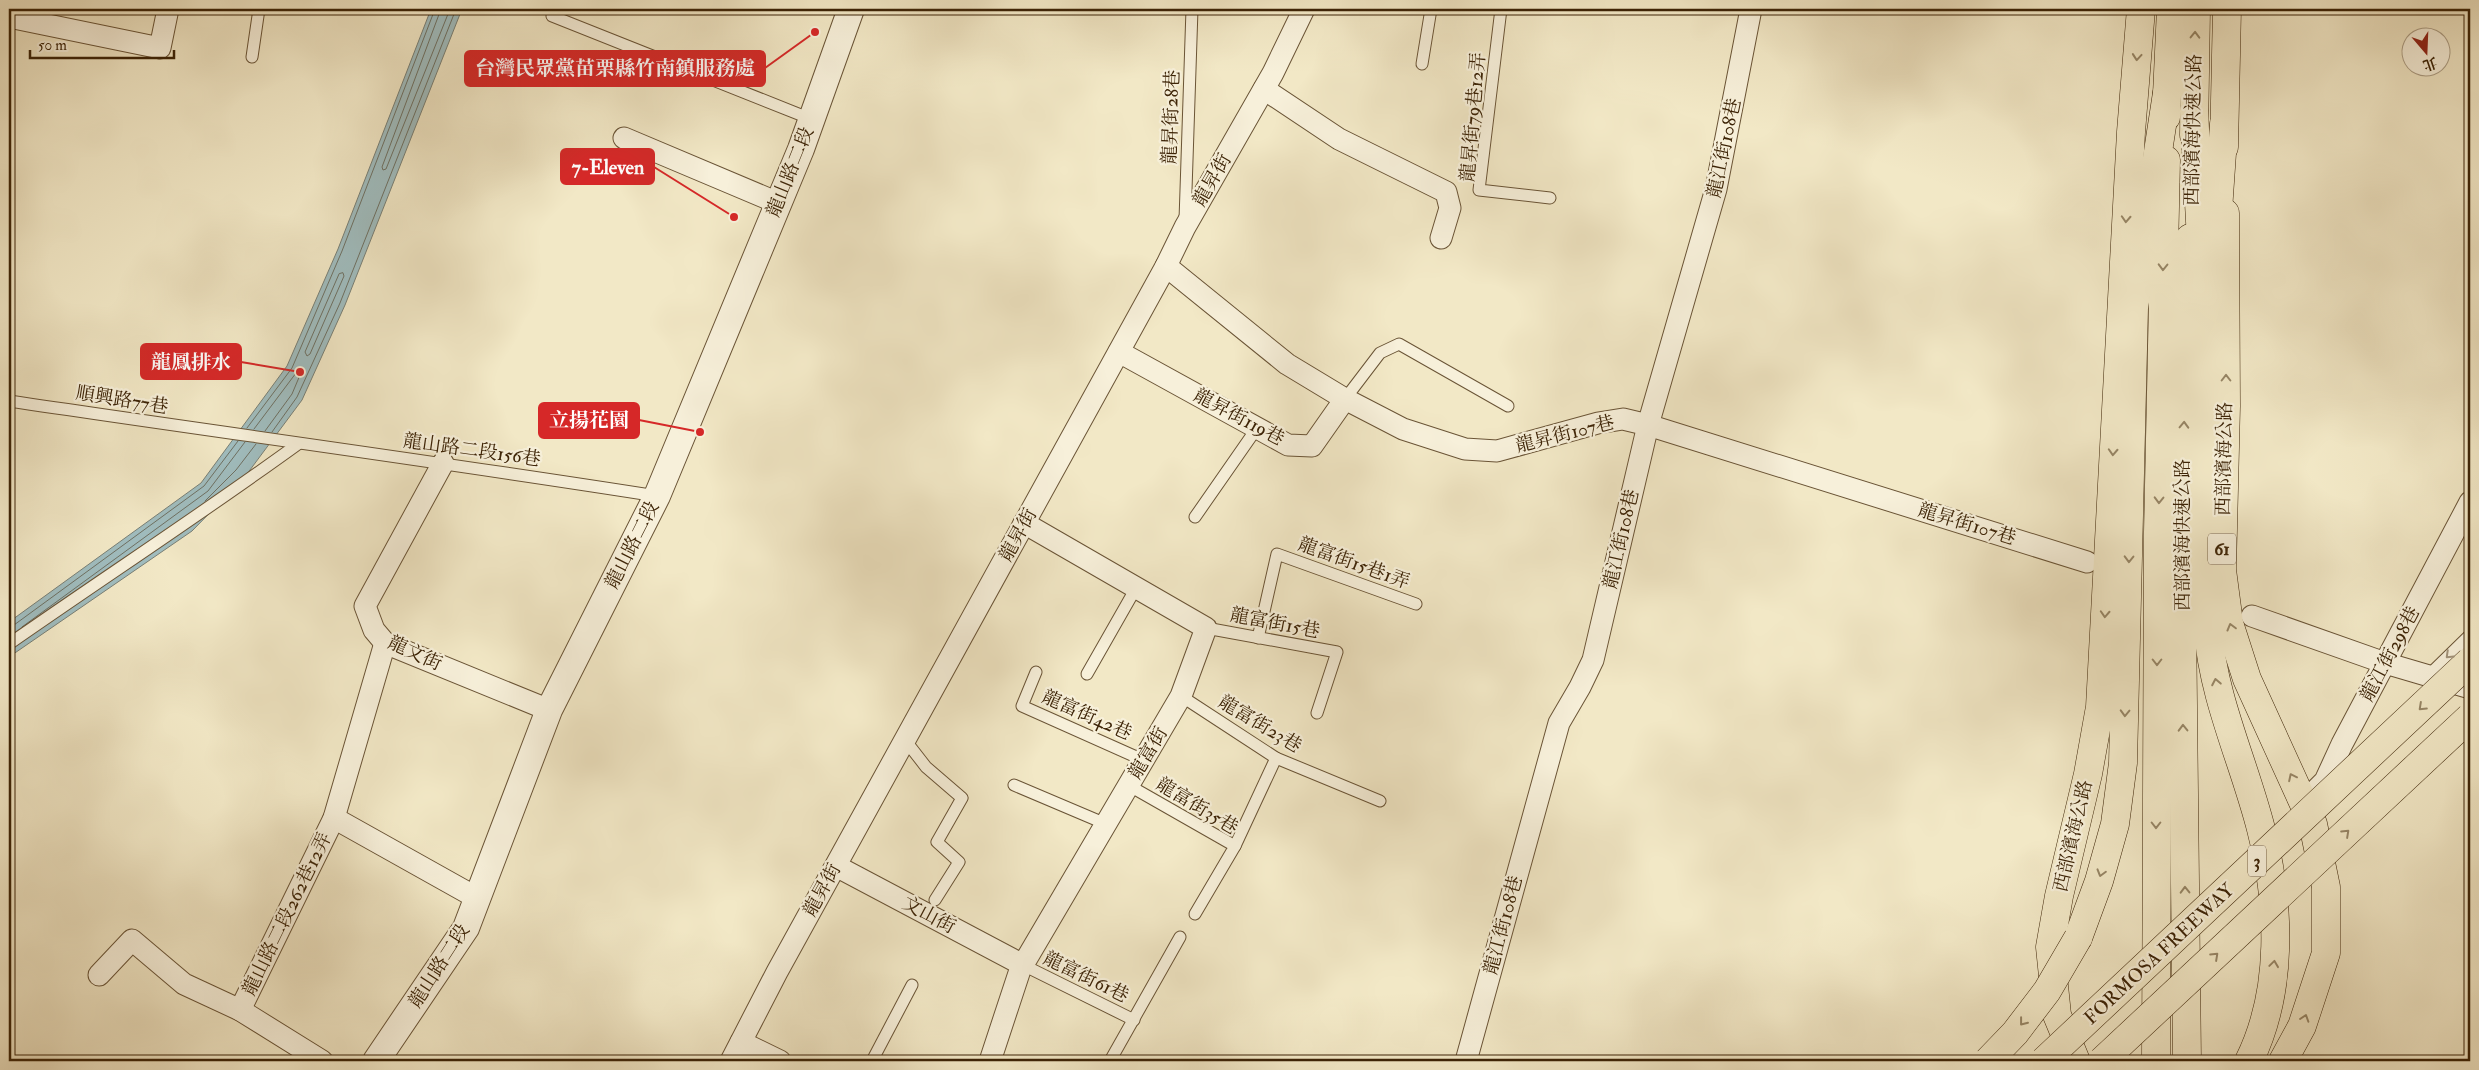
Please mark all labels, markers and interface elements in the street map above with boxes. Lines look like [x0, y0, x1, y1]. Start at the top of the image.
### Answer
scale bar [30, 28, 174, 60]
north arrow [2402, 28, 2452, 78]
one-way arrow [2190, 31, 2201, 39]
text: 50 m [38, 36, 67, 55]
callout: 台灣民眾黨苗栗縣竹南鎮服務處 [465, 51, 765, 86]
street label: 龍昇街79巷12弄 [1455, 51, 1491, 183]
one-way arrow [2132, 54, 2143, 62]
street label: 西部濱海快速公路 [2180, 54, 2206, 206]
text: 北 [2421, 54, 2439, 74]
text: 台灣民眾黨苗栗縣竹南鎮服務處 [475, 56, 755, 81]
street label: 龍昇街28巷 [1157, 69, 1185, 165]
street label: 龍江街108巷 [1702, 96, 1746, 200]
street label: 龍山路二段 [761, 123, 819, 221]
callout: 7-Eleven [561, 149, 654, 184]
street label: 龍昇街 [1187, 149, 1237, 211]
text: 7-Eleven [572, 155, 645, 180]
one-way arrow [2120, 216, 2131, 224]
one-way arrow [2158, 264, 2169, 272]
callout: 龍鳳排水 [141, 344, 241, 379]
text: 龍鳳排水 [151, 350, 231, 375]
one-way arrow [2221, 373, 2231, 381]
street label: 順興路77巷 [74, 381, 170, 419]
street label: 龍昇街119巷 [1190, 383, 1288, 451]
street label: 西部濱海公路 [2211, 402, 2237, 516]
callout: 立揚花園 [539, 403, 639, 438]
text: 立揚花園 [549, 408, 629, 433]
street label: 龍昇街107巷 [1513, 410, 1617, 458]
one-way arrow [2179, 421, 2190, 429]
street label: 龍山路二段156巷 [402, 428, 542, 472]
one-way arrow [2107, 448, 2118, 456]
street label: 西部濱海快速公路 [2171, 459, 2195, 611]
street label: 龍江街108巷 [1598, 487, 1644, 591]
one-way arrow [2153, 496, 2164, 504]
street label: 龍山路二段 [600, 497, 664, 593]
street label: 龍昇街107巷 [1915, 498, 2019, 550]
street label: 龍昇街 [994, 504, 1042, 566]
street label: 龍富街15巷1弄 [1295, 532, 1413, 594]
road number: 61 [2208, 534, 2236, 564]
one-way arrow [2123, 555, 2134, 563]
street label: 龍江街298巷 [2355, 602, 2425, 706]
street label: 龍富街15巷 [1228, 603, 1322, 643]
one-way arrow [2099, 610, 2110, 618]
one-way arrow [2226, 623, 2236, 631]
street label: 龍文街 [384, 630, 446, 676]
one-way arrow [2446, 649, 2455, 658]
one-way arrow [2152, 659, 2162, 667]
one-way arrow [2212, 678, 2222, 686]
street label: 龍富街42巷 [1038, 685, 1136, 745]
street label: 龍富街23巷 [1214, 690, 1306, 758]
one-way arrow [2419, 701, 2428, 710]
one-way arrow [2119, 710, 2130, 718]
street label: 龍富街 [1123, 722, 1173, 784]
one-way arrow [2178, 723, 2189, 731]
street label: 龍富街35巷 [1152, 772, 1242, 840]
one-way arrow [2288, 773, 2299, 782]
street label: 西部濱海公路 [2048, 778, 2098, 894]
one-way arrow [2151, 822, 2161, 829]
street label: 龍山路二段262巷12弄 [237, 829, 337, 999]
one-way arrow [2340, 830, 2349, 839]
road number: 3 [2248, 846, 2266, 876]
street label: 龍昇街 [798, 859, 846, 921]
one-way arrow [2097, 869, 2107, 877]
street label: 龍江街108巷 [1478, 873, 1528, 977]
street label: FORMOSA FREEWAY [2079, 878, 2240, 1030]
one-way arrow [2180, 886, 2190, 894]
street label: 文山街 [898, 891, 960, 939]
street label: 龍山路二段 [403, 920, 475, 1012]
street label: 龍富街61巷 [1039, 946, 1133, 1008]
one-way arrow [2209, 953, 2218, 962]
one-way arrow [2268, 959, 2279, 967]
one-way arrow [2299, 1014, 2309, 1022]
one-way arrow [2019, 1017, 2028, 1026]

